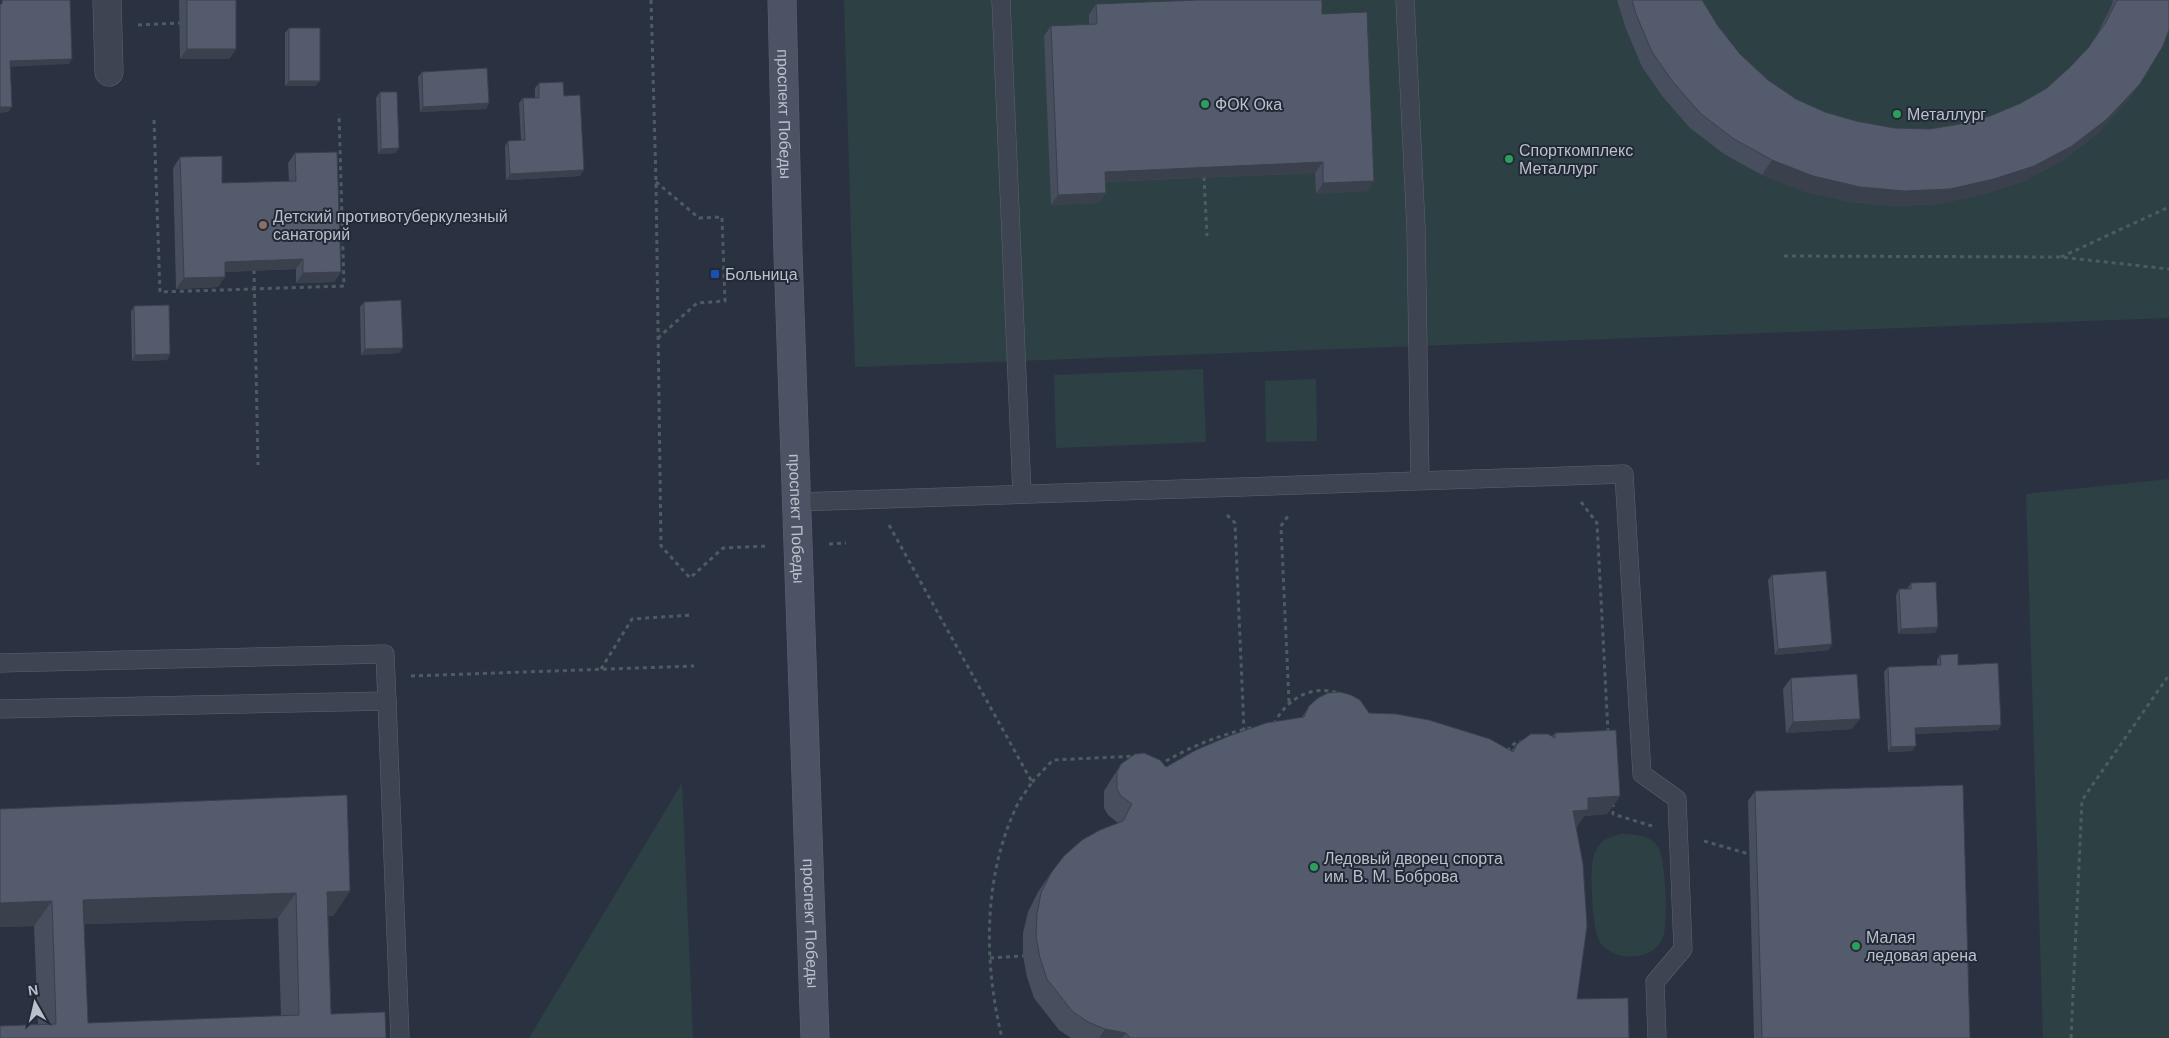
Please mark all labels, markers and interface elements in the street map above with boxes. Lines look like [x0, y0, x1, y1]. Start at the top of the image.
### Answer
street label: проспект Победы [774, 49, 794, 179]
place label: ФОК Ока [1215, 96, 1282, 113]
marker: ФОК Ока [1199, 98, 1211, 110]
place label: Металлург [1907, 106, 1986, 123]
marker: Металлург [1891, 108, 1903, 120]
place label: Спорткомплекс Металлург [1519, 142, 1633, 177]
marker: Спорткомплекс Металлург [1503, 153, 1515, 165]
place label: Детский противотуберкулезный санаторий [273, 208, 508, 243]
marker: Детский противотуберкулезный санаторий [257, 219, 269, 231]
place label: Больница [725, 266, 798, 283]
marker: Больница [709, 268, 721, 280]
street label: проспект Победы [786, 454, 807, 584]
place label: Ледовый дворец спорта им. В. М. Боброва [1324, 850, 1503, 885]
street label: проспект Победы [800, 858, 821, 989]
marker: Ледовый дворец спорта им. В. М. Боброва [1308, 861, 1320, 873]
place label: Малая ледовая арена [1866, 929, 1977, 964]
marker: Малая ледовая арена [1850, 940, 1862, 952]
north arrow [10, 978, 60, 1028]
text: N [27, 981, 39, 999]

